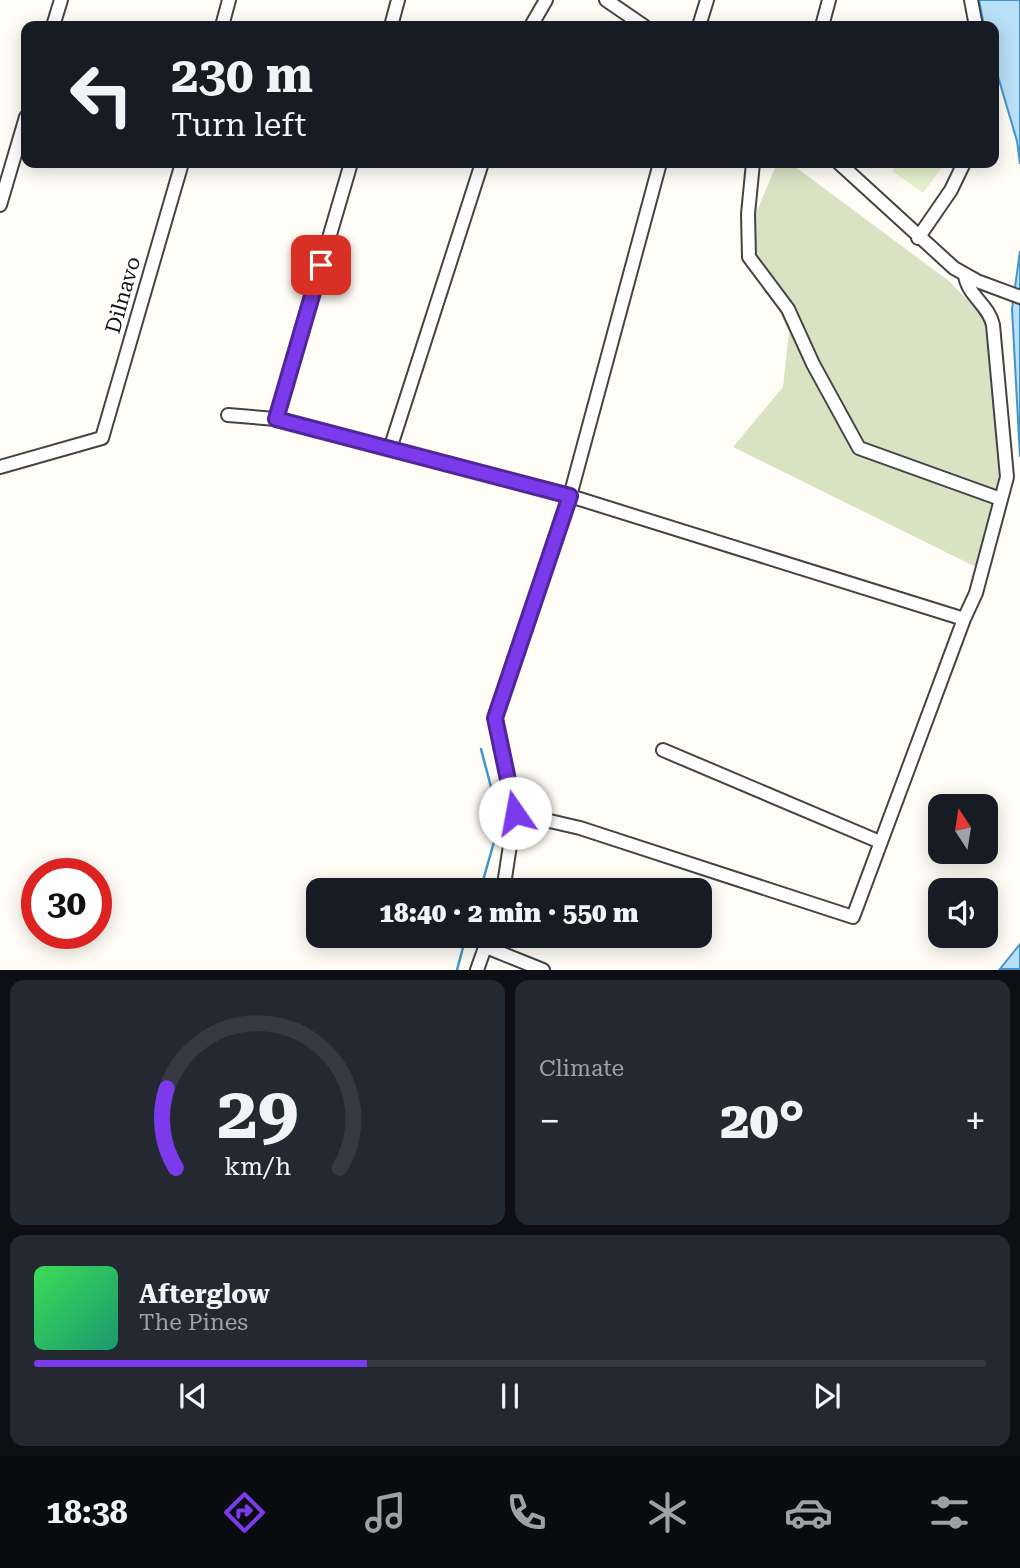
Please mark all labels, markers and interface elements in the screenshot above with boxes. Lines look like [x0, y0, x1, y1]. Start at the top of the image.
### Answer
text: 230 m [171, 47, 313, 104]
icon: left [56, 49, 147, 140]
text: Turn left [171, 106, 306, 144]
pin [291, 235, 351, 295]
icon: arrive [302, 246, 340, 284]
street label: Dilnavo [101, 254, 145, 336]
position arrow [478, 776, 552, 850]
north arrow [928, 794, 998, 864]
map controls [928, 794, 998, 948]
speed limit sign: 30 [21, 858, 112, 949]
button: sound [928, 878, 998, 948]
text: 18:40 · 2 min · 550 m [379, 898, 639, 928]
text: Climate [539, 1055, 624, 1082]
text: 29 [217, 1072, 298, 1157]
text: 20° [720, 1090, 805, 1151]
text: − [539, 1099, 560, 1143]
text: + [965, 1099, 986, 1143]
text: km/h [224, 1152, 291, 1181]
text: Afterglow [139, 1279, 270, 1309]
text: The Pines [139, 1309, 248, 1336]
icon: previous [174, 1377, 212, 1415]
icon: pause [491, 1377, 529, 1415]
icon: next [808, 1377, 846, 1415]
icon: directions [220, 1488, 269, 1537]
icon: music [361, 1488, 410, 1537]
icon: phone [502, 1488, 551, 1537]
icon: climate [643, 1488, 692, 1537]
icon: car [784, 1488, 833, 1537]
icon: filters [925, 1488, 974, 1537]
text: 18:38 [46, 1493, 128, 1531]

